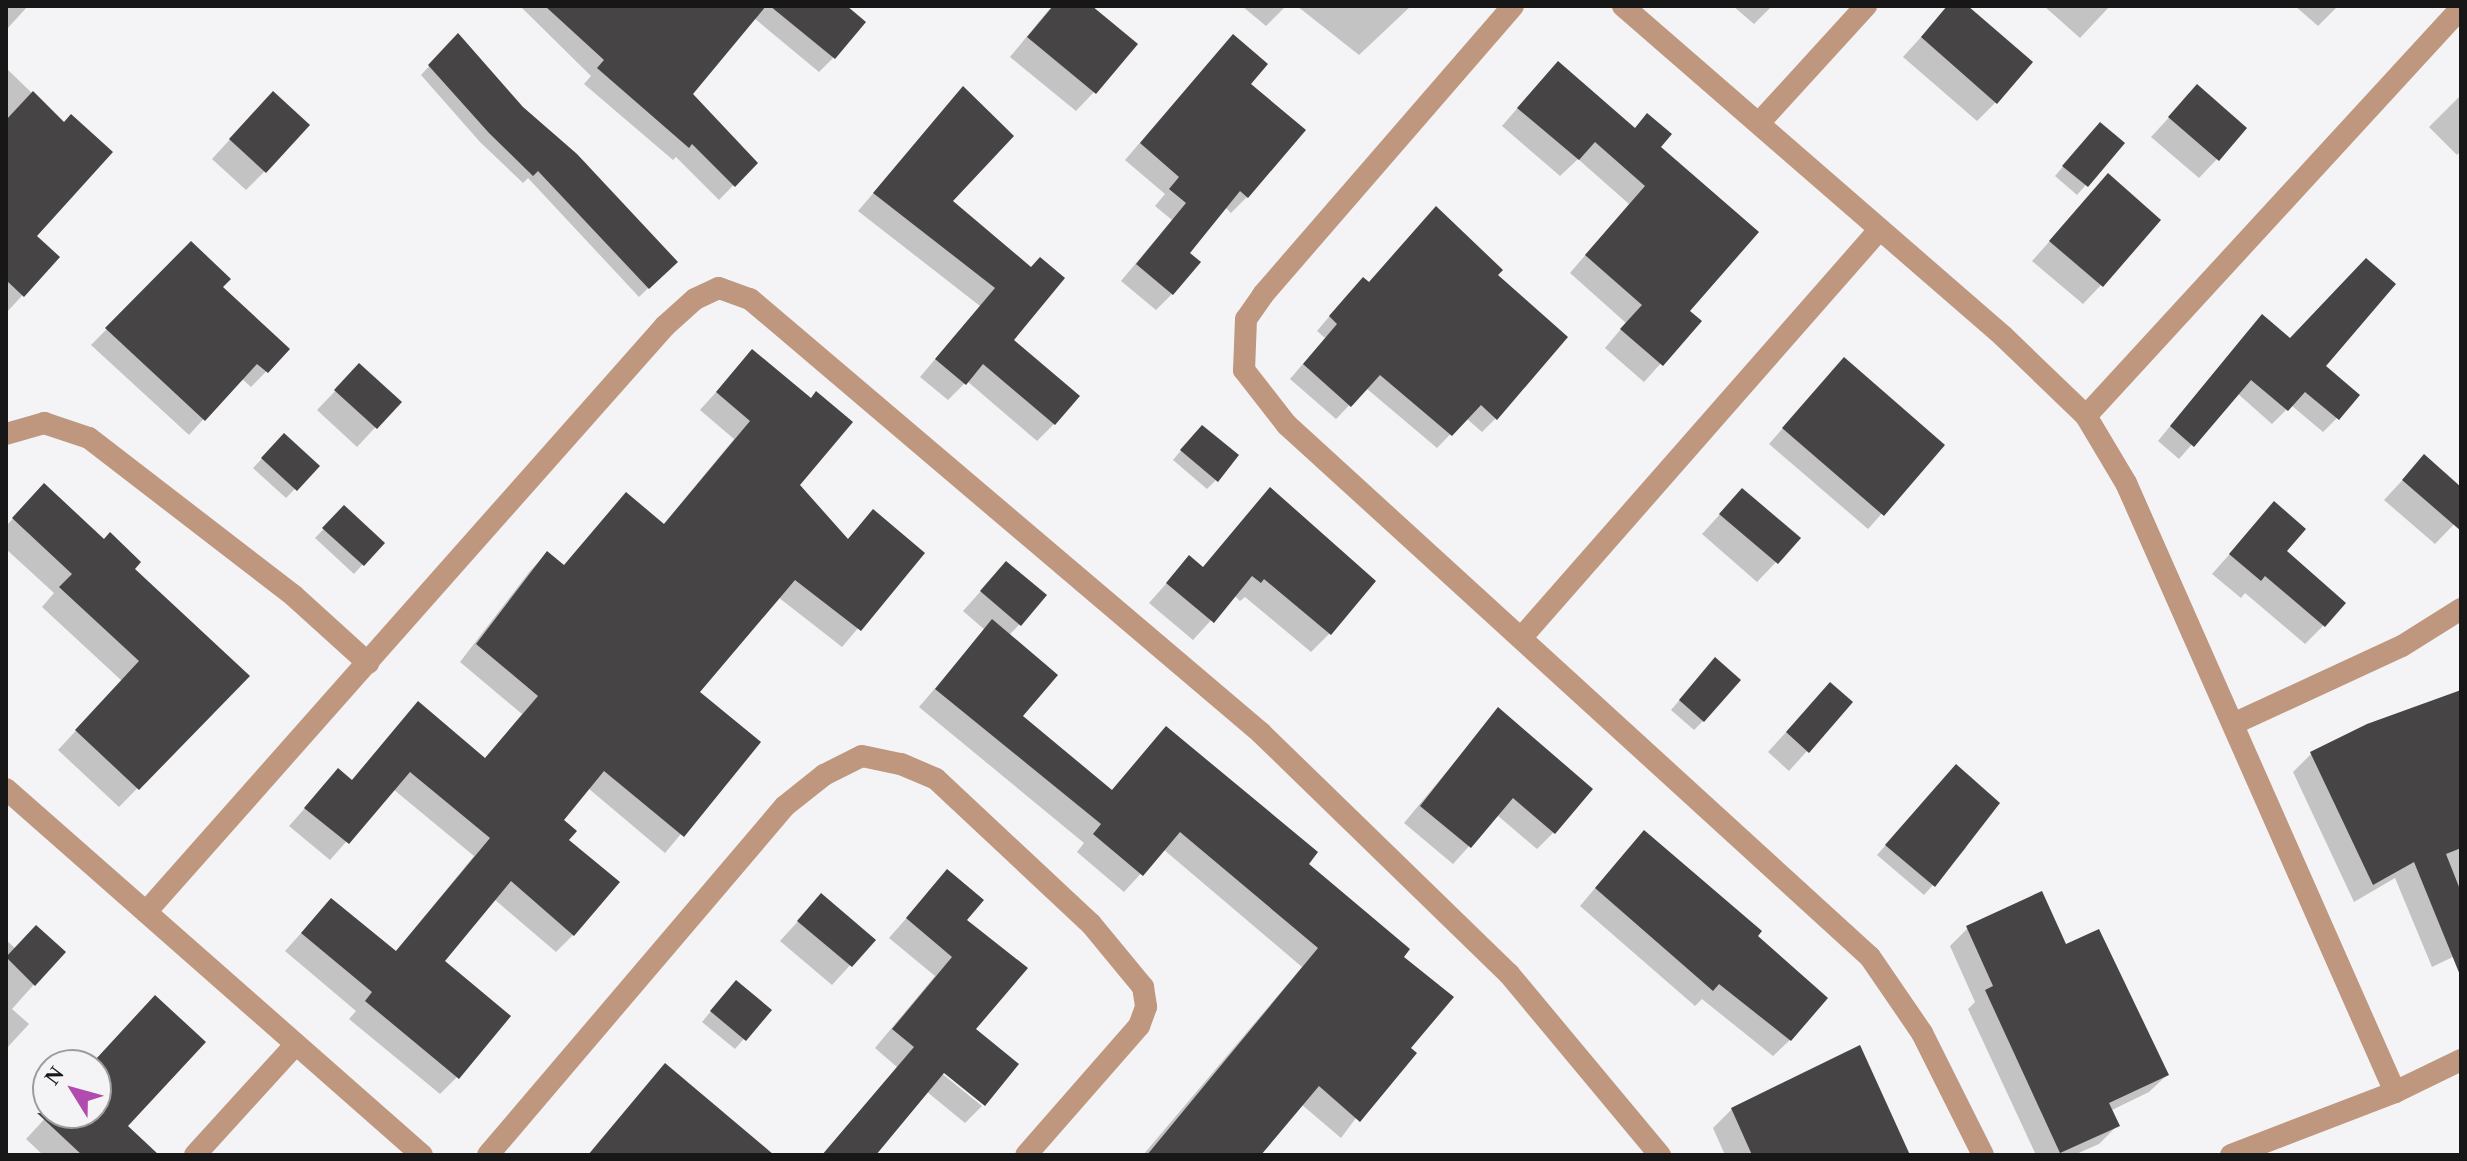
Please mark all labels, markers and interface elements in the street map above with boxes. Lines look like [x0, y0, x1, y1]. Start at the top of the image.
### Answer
north arrow [32, 1049, 112, 1129]
text: N [39, 1062, 69, 1089]

